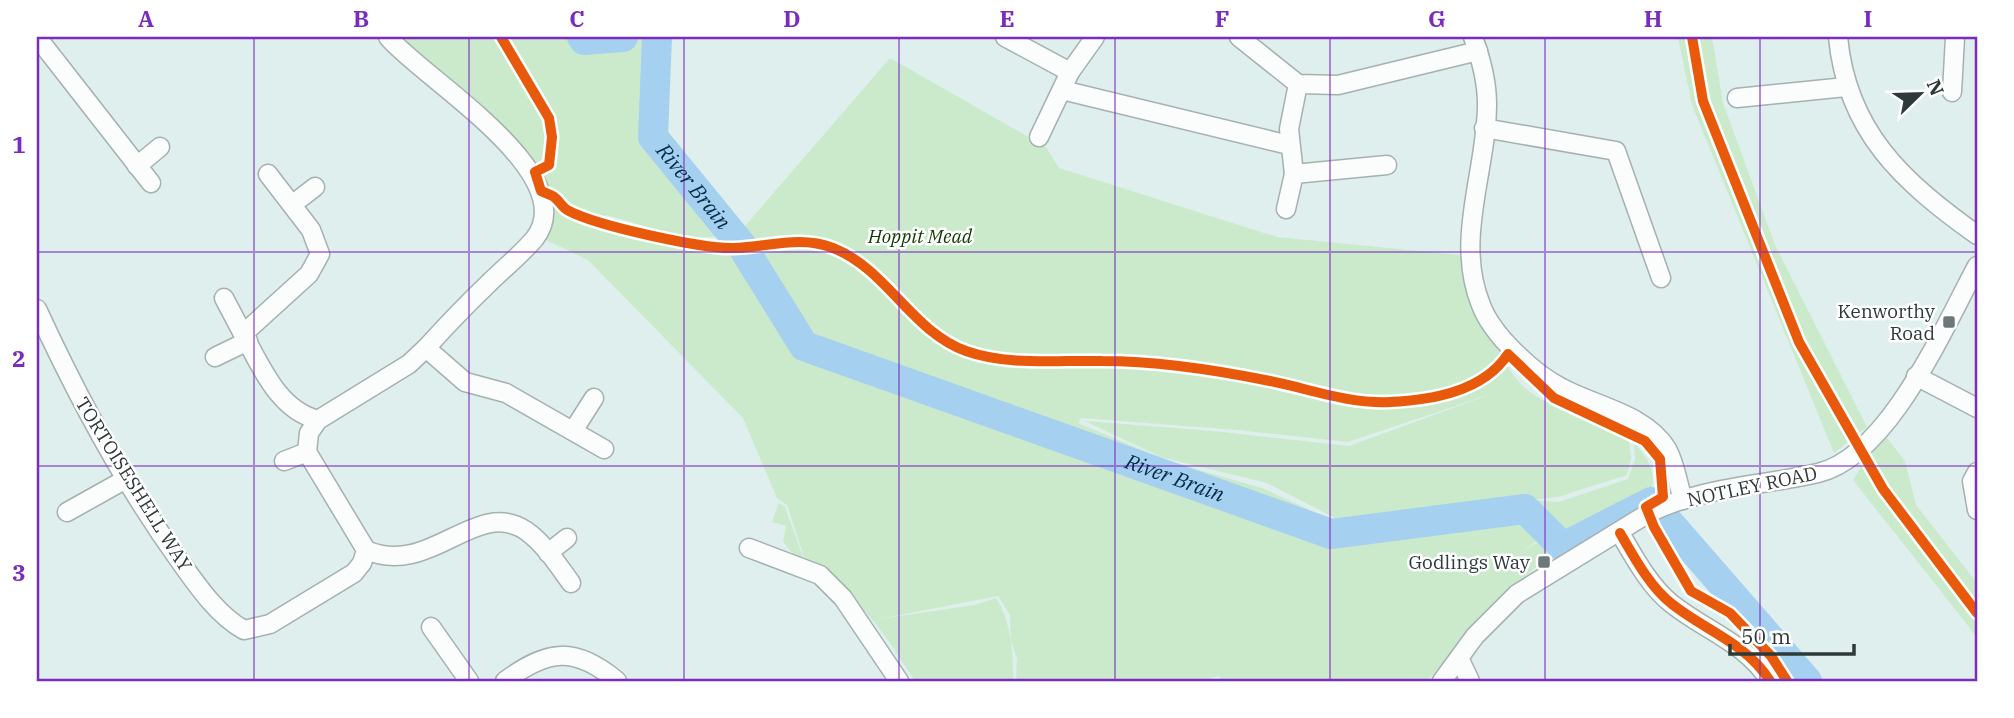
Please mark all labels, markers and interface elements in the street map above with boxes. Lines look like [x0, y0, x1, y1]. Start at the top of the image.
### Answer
text: A [138, 3, 154, 33]
text: B [353, 3, 369, 33]
text: C [569, 3, 585, 33]
text: D [783, 3, 801, 33]
text: E [999, 3, 1015, 33]
text: F [1215, 3, 1229, 33]
text: G [1428, 3, 1446, 33]
text: H [1644, 3, 1662, 33]
text: I [1864, 3, 1872, 33]
north arrow [1884, 60, 1954, 130]
text: N [1922, 76, 1950, 99]
text: 1 [12, 129, 26, 159]
water label: River Brain [650, 136, 738, 235]
park label: Hoppit Mead [867, 224, 973, 248]
place label: Kenworthy Road [1837, 299, 1936, 345]
marker: Kenworthy Road [1941, 314, 1957, 330]
text: 2 [12, 343, 26, 373]
street label: TORTOISESHELL WAY [71, 392, 197, 576]
water label: River Brain [1121, 446, 1228, 508]
street label: NOTLEY ROAD [1685, 461, 1819, 511]
place label: Godlings Way [1408, 550, 1531, 574]
marker: Godlings Way [1536, 554, 1552, 570]
text: 3 [12, 557, 26, 587]
scale bar [1730, 613, 1855, 657]
text: 50 m [1741, 622, 1791, 650]

